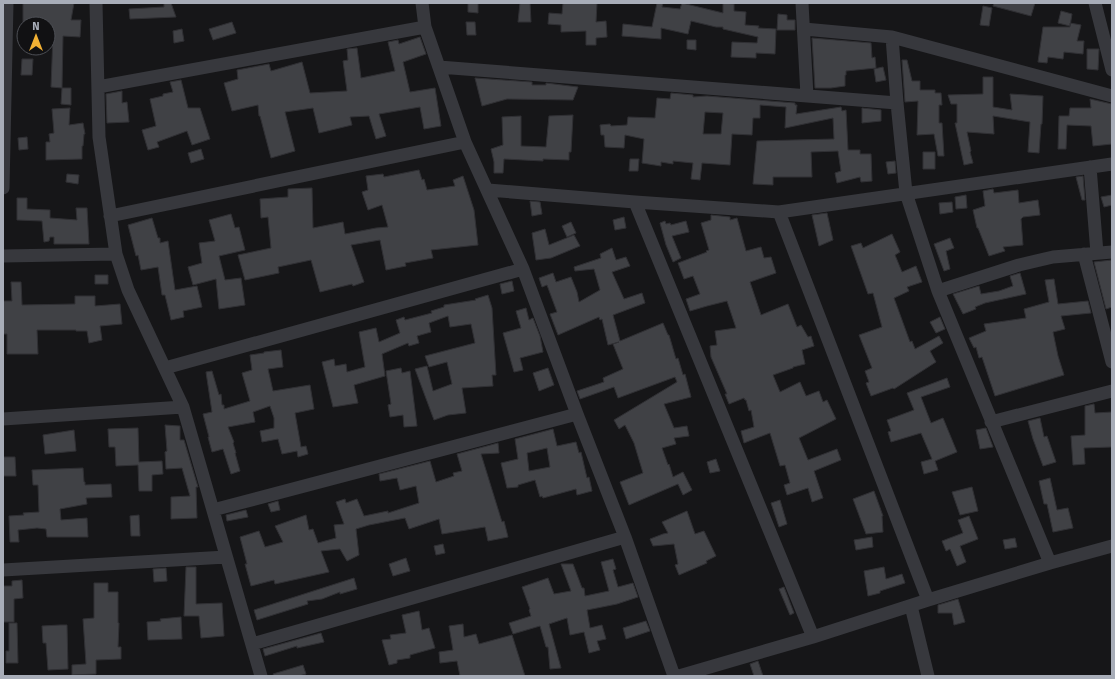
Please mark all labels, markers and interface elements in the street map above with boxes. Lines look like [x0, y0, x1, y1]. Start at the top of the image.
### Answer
north arrow [16, 16, 56, 56]
text: N [32, 20, 40, 33]

